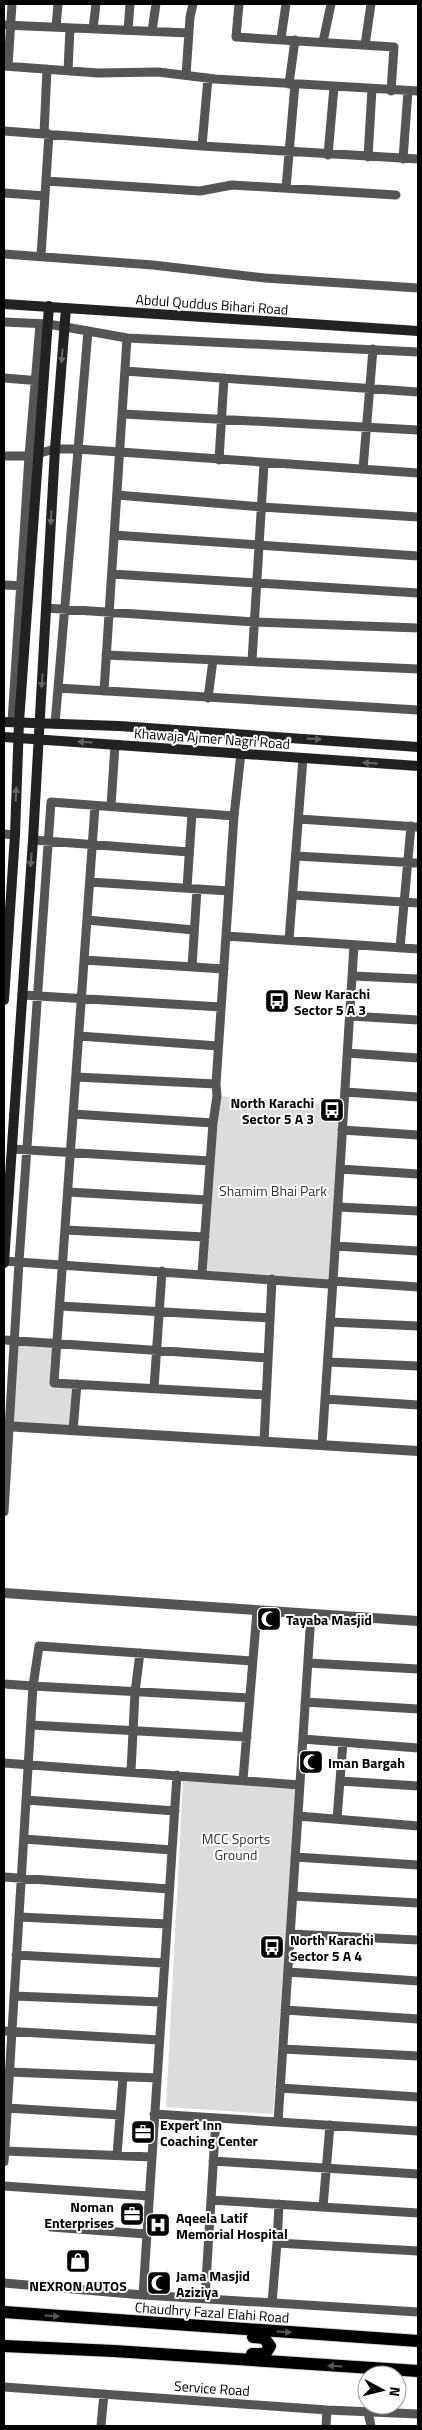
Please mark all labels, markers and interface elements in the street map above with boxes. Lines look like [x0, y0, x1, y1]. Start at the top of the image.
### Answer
street label: Abdul Quddus Bihari Road [135, 288, 289, 320]
one-way arrow [58, 349, 66, 365]
one-way arrow [47, 511, 55, 527]
one-way arrow [37, 673, 45, 689]
street label: Khawaja Ajmer Nagri Road [133, 722, 291, 754]
one-way arrow [307, 736, 323, 744]
one-way arrow [77, 738, 93, 746]
one-way arrow [361, 758, 377, 766]
one-way arrow [13, 786, 21, 802]
one-way arrow [27, 853, 35, 869]
place label: New Karachi Sector 5 A 3 [294, 983, 370, 1020]
bus stop icon: New Karachi Sector 5 A 3 [264, 988, 290, 1014]
place label: North Karachi Sector 5 A 3 [230, 1092, 314, 1129]
bus stop icon: North Karachi Sector 5 A 3 [319, 1097, 345, 1123]
park label: Shamim Bhai Park [219, 1180, 327, 1201]
mosque icon: Tayaba Masjid [256, 1606, 282, 1632]
place label: Tayaba Masjid [286, 1609, 372, 1630]
mosque icon: Iman Bargah [298, 1749, 324, 1775]
place label: Iman Bargah [328, 1752, 405, 1773]
park label: MCC Sports Ground [202, 1828, 270, 1865]
place label: North Karachi Sector 5 A 4 [290, 1929, 374, 1966]
bus stop icon: North Karachi Sector 5 A 4 [259, 1934, 285, 1960]
place label: Expert Inn Coaching Center [160, 2114, 258, 2151]
office icon: Expert Inn Coaching Center [130, 2119, 156, 2145]
place label: Noman Enterprises [44, 2196, 114, 2233]
office icon: Noman Enterprises [119, 2201, 145, 2227]
place label: Aqeela Latif Memorial Hospital [176, 2207, 288, 2244]
hospital icon: Aqeela Latif Memorial Hospital [145, 2212, 171, 2238]
shop icon: NEXRON AUTOS [65, 2248, 91, 2274]
place label: Jama Masjid Aziziya [176, 2265, 250, 2302]
mosque icon: Jama Masjid Aziziya [146, 2270, 172, 2296]
place label: NEXRON AUTOS [29, 2275, 127, 2296]
street label: Chaudhry Fazal Elahi Road [134, 2296, 290, 2328]
one-way arrow [45, 2312, 61, 2320]
one-way arrow [277, 2328, 293, 2336]
one-way arrow [326, 2361, 342, 2369]
north arrow [357, 2365, 407, 2415]
street label: Service Road [173, 2375, 251, 2401]
text: N [384, 2386, 406, 2398]

